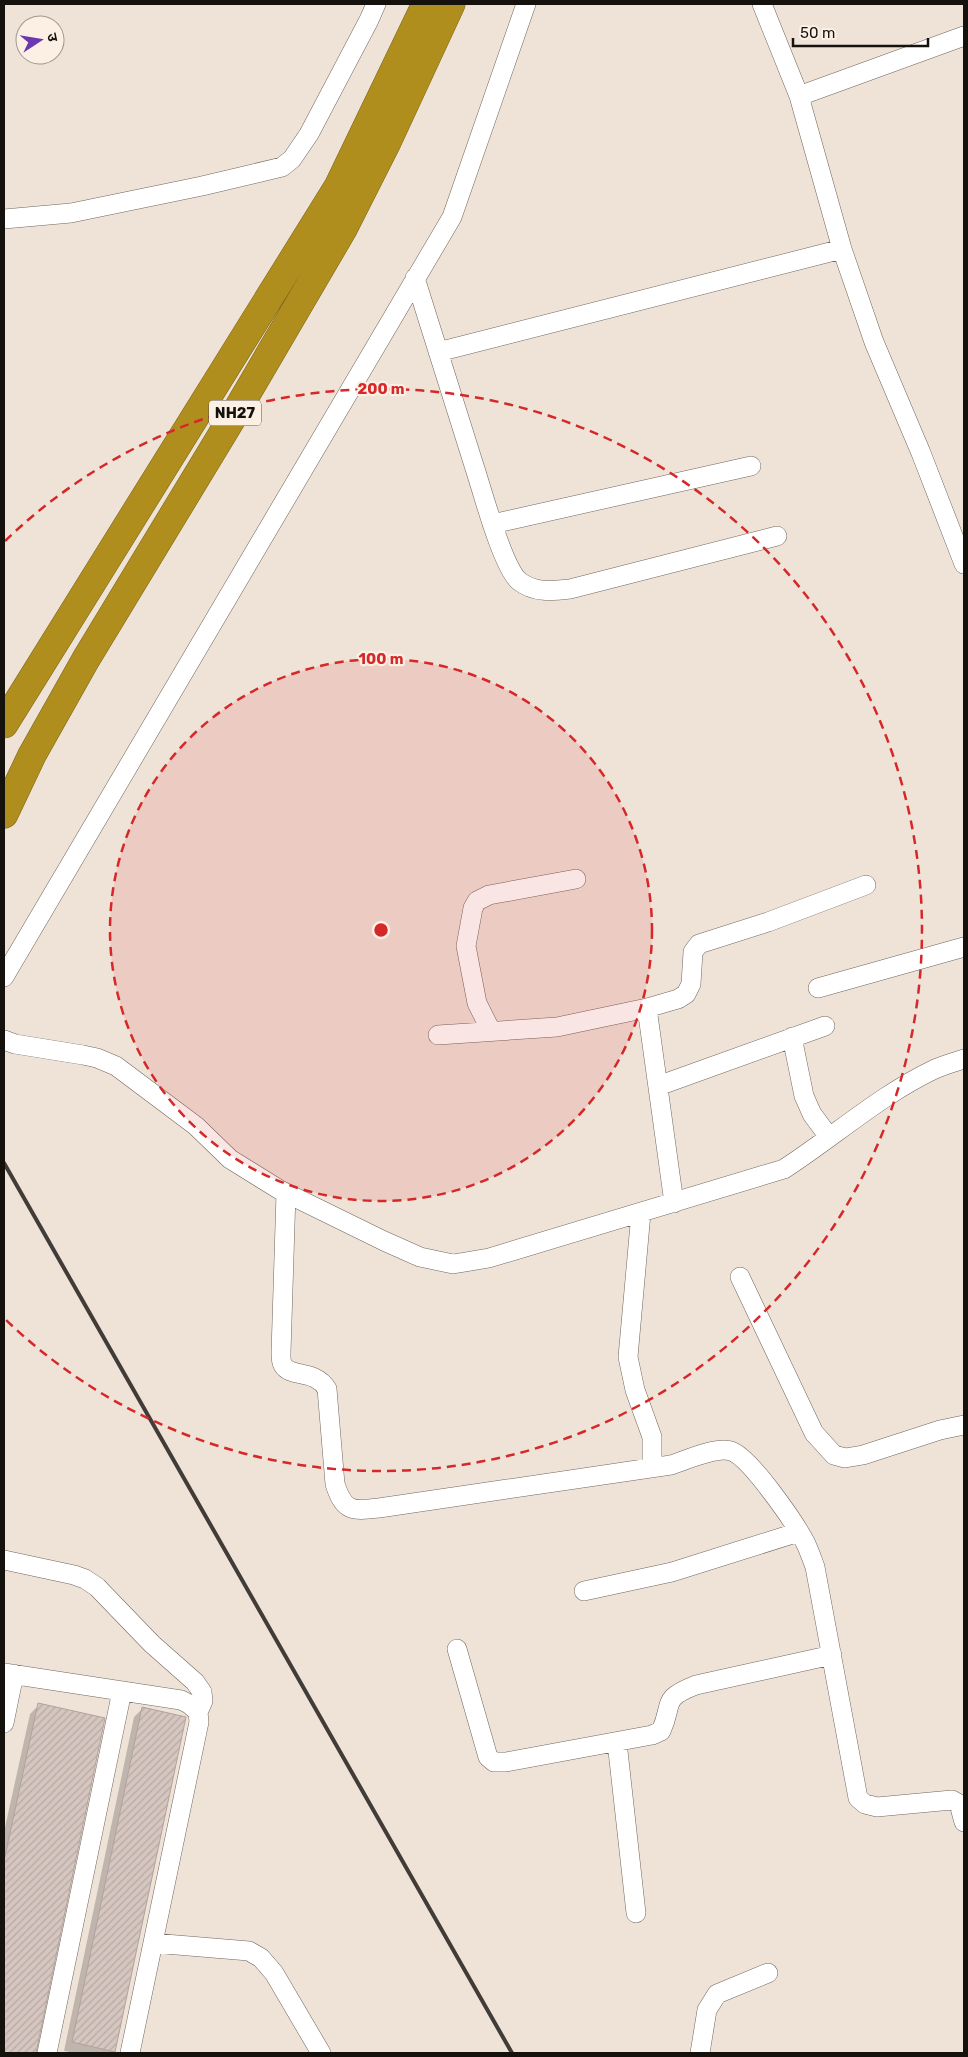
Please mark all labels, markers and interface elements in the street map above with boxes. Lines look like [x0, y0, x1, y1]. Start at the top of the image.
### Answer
north arrow [15, 15, 65, 65]
scale bar [793, 15, 928, 47]
text: 50 m [800, 24, 835, 42]
text: उ [43, 32, 62, 44]
text: 200 m [357, 380, 405, 398]
road number: NH27 [209, 400, 261, 426]
text: 100 m [359, 650, 403, 668]
centre of rings [372, 921, 390, 939]

